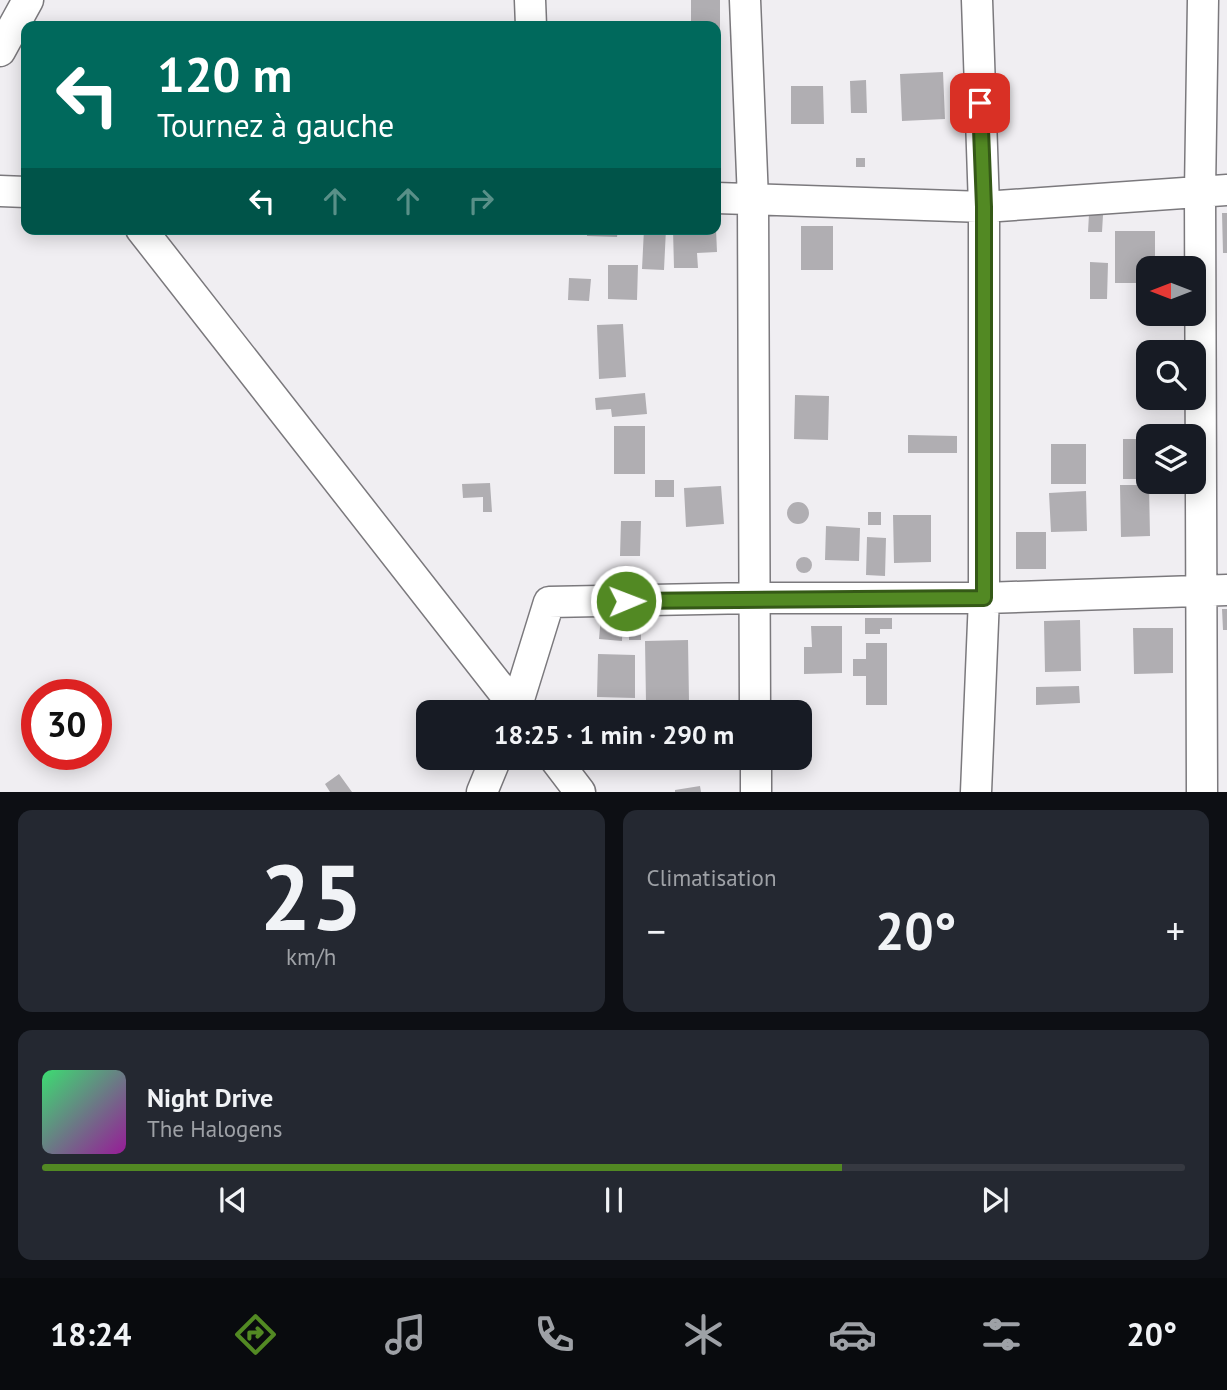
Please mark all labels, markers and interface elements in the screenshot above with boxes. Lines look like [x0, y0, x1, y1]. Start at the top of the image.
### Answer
text: 120 m [157, 42, 292, 106]
icon: left [42, 49, 133, 140]
pin [950, 73, 1010, 133]
icon: arrive [961, 84, 999, 122]
text: Tournez à gauche [157, 104, 394, 146]
icon: left [243, 182, 281, 220]
icon: ahead [316, 182, 354, 220]
icon: ahead [389, 182, 427, 220]
icon: right [462, 182, 500, 220]
north arrow [1136, 256, 1206, 326]
map controls [1136, 256, 1206, 494]
button: search [1136, 340, 1206, 410]
button: layers [1136, 424, 1206, 494]
position arrow [589, 564, 663, 638]
speed limit sign: 30 [21, 679, 112, 770]
text: 18:25 · 1 min · 290 m [494, 718, 734, 751]
text: 25 [260, 837, 363, 955]
text: Climatisation [647, 863, 777, 892]
text: 20° [875, 897, 957, 964]
text: − [647, 906, 666, 955]
text: + [1166, 906, 1185, 955]
text: km/h [286, 942, 336, 971]
text: Night Drive [147, 1081, 273, 1114]
text: The Halogens [147, 1114, 282, 1143]
icon: previous [214, 1181, 252, 1219]
icon: pause [595, 1181, 633, 1219]
icon: next [976, 1181, 1014, 1219]
icon: directions [231, 1310, 280, 1359]
icon: music [381, 1310, 430, 1359]
icon: phone [530, 1310, 579, 1359]
icon: climate [679, 1310, 728, 1359]
icon: car [828, 1310, 877, 1359]
icon: filters [977, 1310, 1026, 1359]
text: 18:24 [50, 1313, 131, 1355]
text: 20° [1127, 1313, 1177, 1355]

